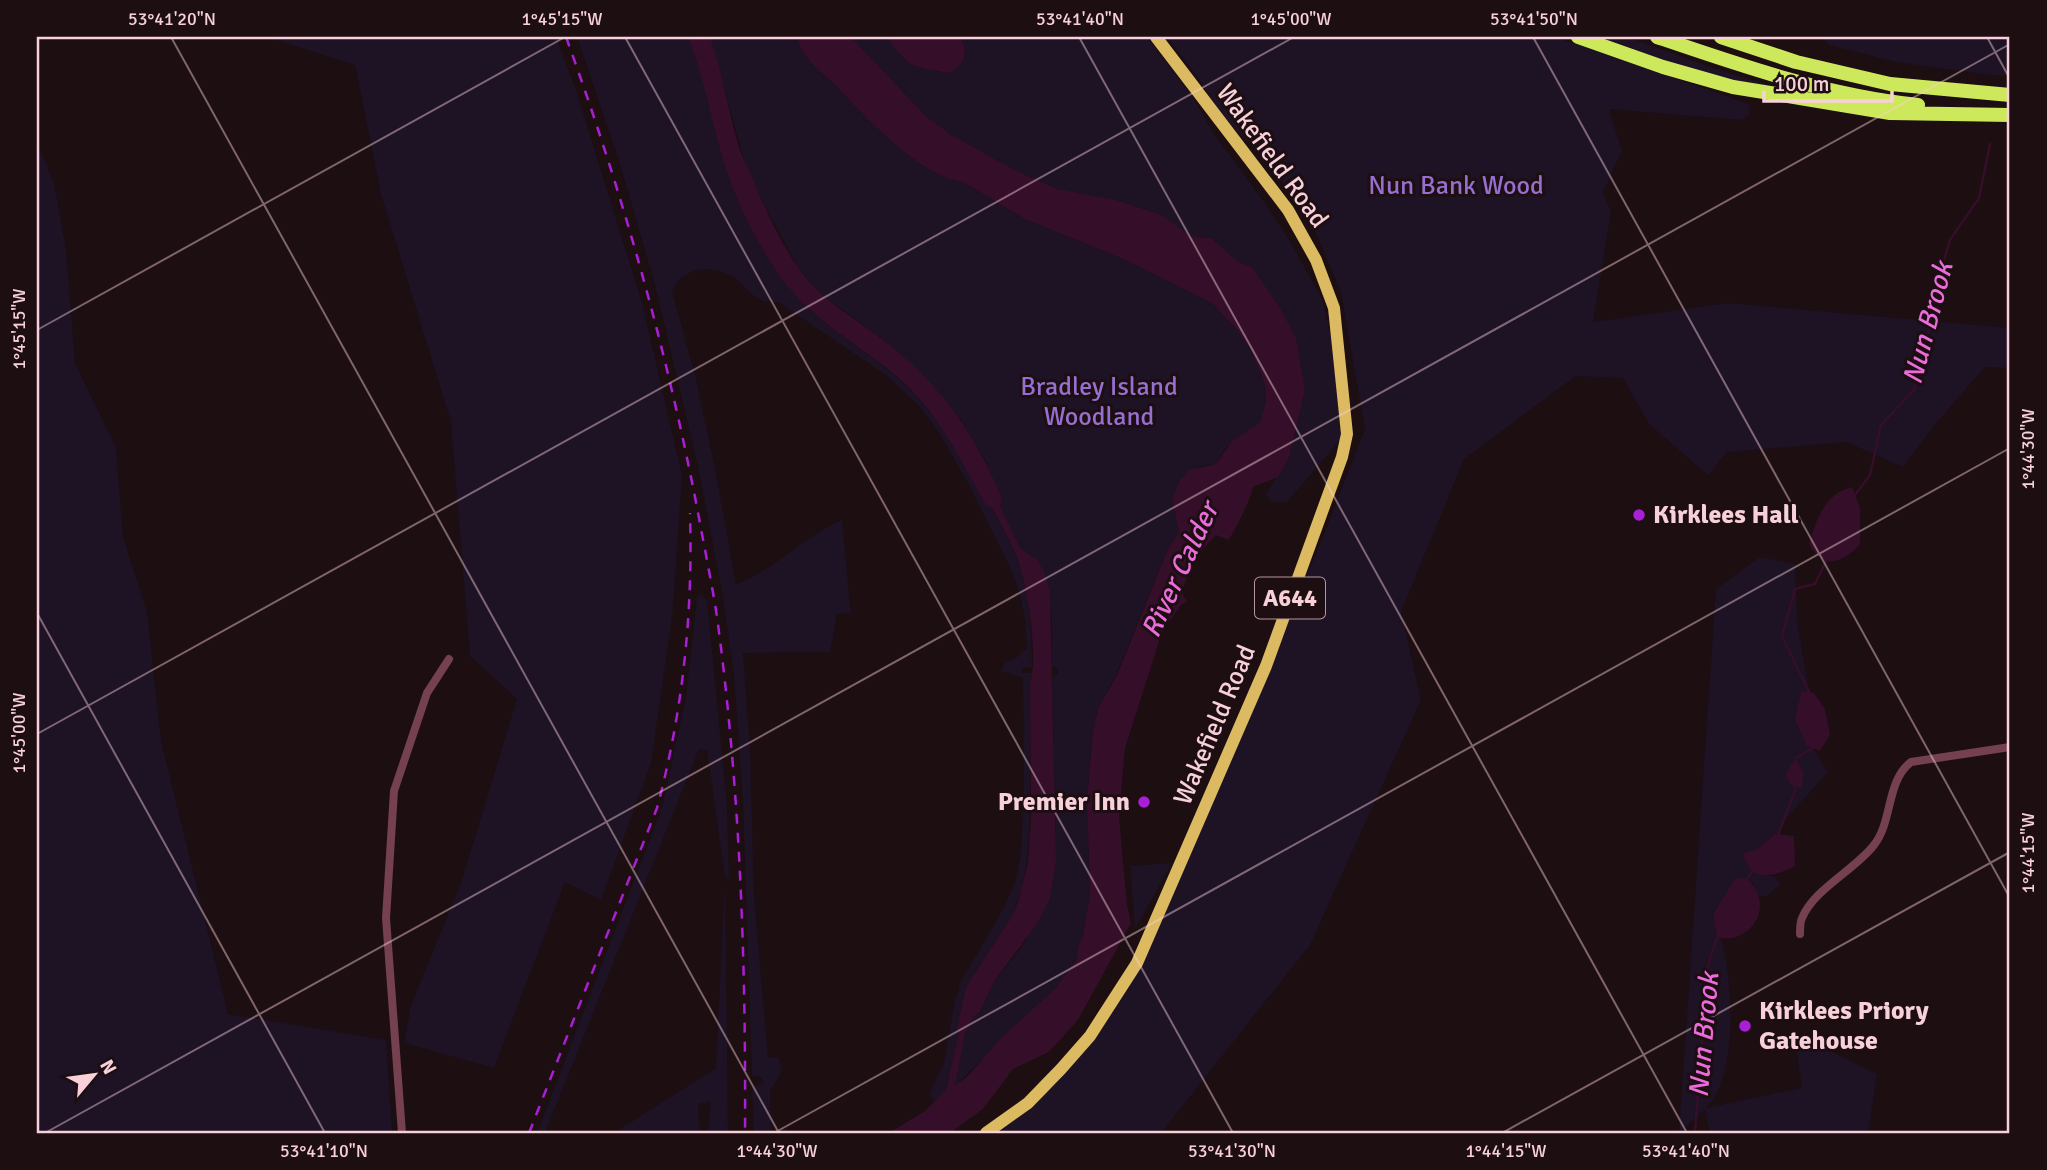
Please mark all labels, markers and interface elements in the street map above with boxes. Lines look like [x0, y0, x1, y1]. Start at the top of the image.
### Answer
text: 53°41'20"N [128, 8, 216, 30]
text: 1°45'15"W [521, 8, 603, 30]
text: 53°41'40"N [1036, 8, 1124, 30]
text: 1°45'00"W [1250, 8, 1332, 30]
text: 53°41'50"N [1490, 8, 1578, 30]
scale bar [1764, 60, 1891, 104]
text: 100 m [1774, 71, 1829, 97]
street label: Wakefield Road [1209, 78, 1335, 234]
park label: Nun Bank Wood [1368, 170, 1544, 202]
water label: Nun Brook [1895, 255, 1961, 388]
text: 1°45'15"W [8, 288, 30, 370]
park label: Bradley Island Woodland [1020, 371, 1178, 433]
text: 1°44'30"W [2017, 408, 2039, 490]
water label: River Calder [1134, 494, 1228, 643]
place label: Kirklees Hall [1653, 499, 1799, 531]
marker: Kirklees Hall [1631, 507, 1647, 523]
road number: A644 [1255, 578, 1325, 618]
street label: Wakefield Road [1167, 640, 1263, 810]
text: 1°45'00"W [8, 692, 30, 774]
place label: Premier Inn [998, 786, 1130, 818]
marker: Premier Inn [1136, 794, 1152, 810]
text: 1°44'15"W [2017, 812, 2039, 894]
water label: Nun Brook [1682, 968, 1727, 1099]
place label: Kirklees Priory Gatehouse [1759, 995, 1929, 1057]
marker: Kirklees Priory Gatehouse [1737, 1018, 1753, 1034]
north arrow [60, 1040, 130, 1110]
text: N [94, 1056, 122, 1079]
text: 53°41'10"N [280, 1140, 368, 1162]
text: 1°44'30"W [736, 1140, 818, 1162]
text: 53°41'30"N [1188, 1140, 1276, 1162]
text: 1°44'15"W [1465, 1140, 1547, 1162]
text: 53°41'40"N [1642, 1140, 1730, 1162]

